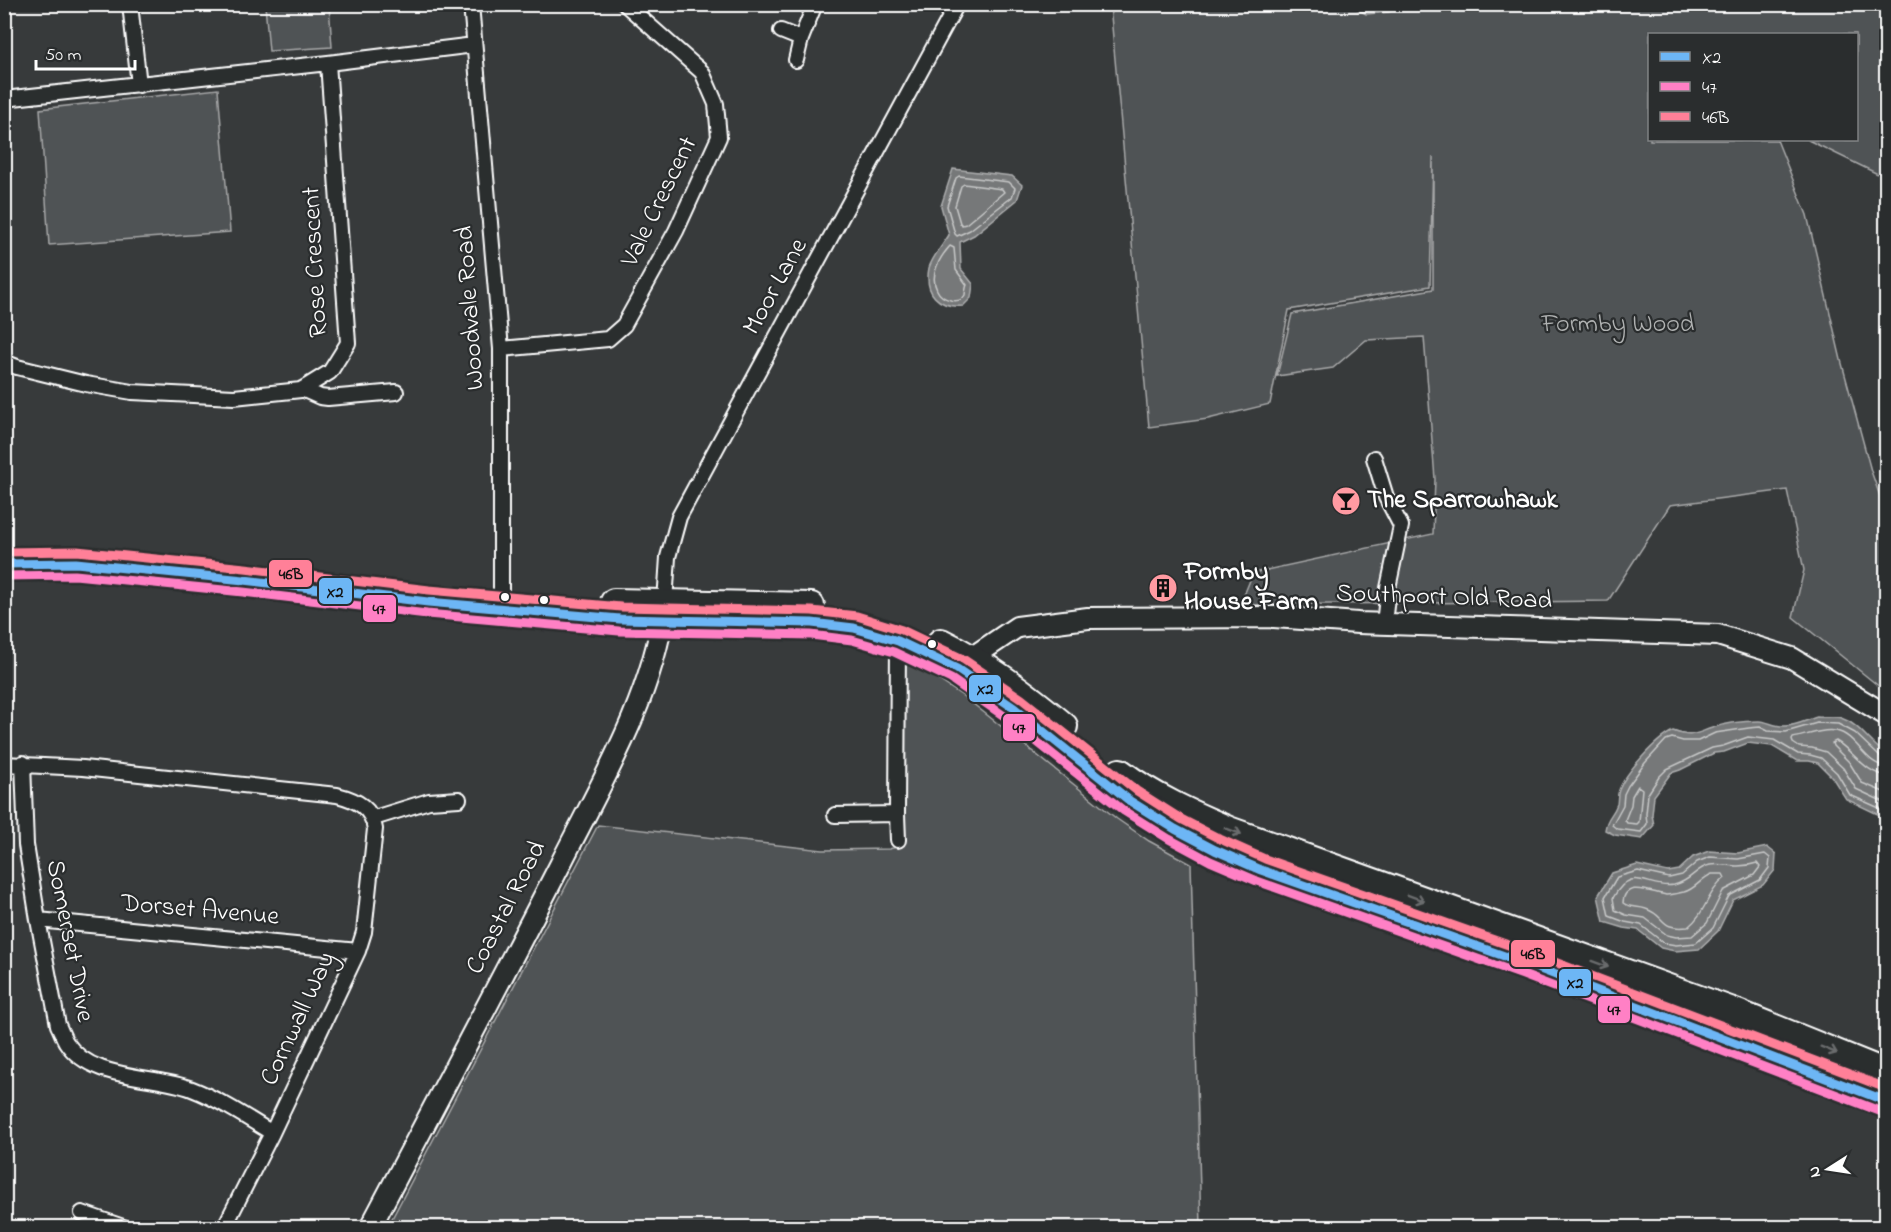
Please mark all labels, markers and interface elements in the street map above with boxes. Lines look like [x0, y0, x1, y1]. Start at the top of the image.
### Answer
scale bar [36, 33, 135, 71]
legend [1648, 33, 1858, 141]
text: 50 m [45, 43, 82, 69]
text: X2 [1702, 46, 1721, 72]
text: 47 [1702, 76, 1717, 102]
text: 46B [1702, 106, 1729, 132]
street label: Vale Crescent [612, 130, 708, 274]
street label: Rose Crescent [293, 185, 339, 339]
street label: Woodvale Road [446, 224, 496, 392]
street label: Moor Lane [734, 231, 818, 342]
park label: Formby Wood [1541, 306, 1695, 344]
place label: The Sparrowhawk [1367, 482, 1558, 520]
bar icon: The Sparrowhawk [1330, 485, 1362, 517]
place label: Formby House Farm [1182, 554, 1318, 622]
line badge: 46B [268, 559, 313, 588]
text: 46B [278, 563, 303, 587]
building icon: Formby House Farm [1147, 572, 1179, 604]
street label: Southport Old Road [1335, 575, 1553, 621]
line badge: X2 [318, 577, 353, 605]
text: X2 [326, 581, 344, 605]
unlabelled marker [499, 591, 511, 603]
line badge: 47 [362, 594, 397, 623]
unlabelled marker [538, 594, 550, 606]
text: 47 [371, 598, 386, 622]
unlabelled marker [926, 638, 938, 650]
line badge: X2 [968, 674, 1002, 703]
text: X2 [976, 678, 994, 702]
line badge: 47 [1002, 713, 1036, 742]
text: 47 [1011, 717, 1026, 741]
one-way arrow [1223, 827, 1242, 838]
street label: Coastal Road [457, 834, 557, 981]
street label: Somerset Drive [35, 857, 103, 1026]
street label: Dorset Avenue [118, 885, 281, 937]
one-way arrow [1406, 893, 1425, 904]
line badge: 46B [1510, 939, 1556, 968]
text: 46B [1520, 943, 1545, 967]
street label: Cornwall Way [251, 946, 347, 1092]
one-way arrow [1590, 959, 1608, 970]
line badge: X2 [1558, 968, 1592, 997]
text: X2 [1566, 972, 1584, 996]
line badge: 47 [1597, 995, 1631, 1024]
text: 47 [1606, 999, 1621, 1023]
one-way arrow [1819, 1045, 1838, 1056]
north arrow [1798, 1139, 1858, 1199]
text: N [1802, 1164, 1828, 1179]

